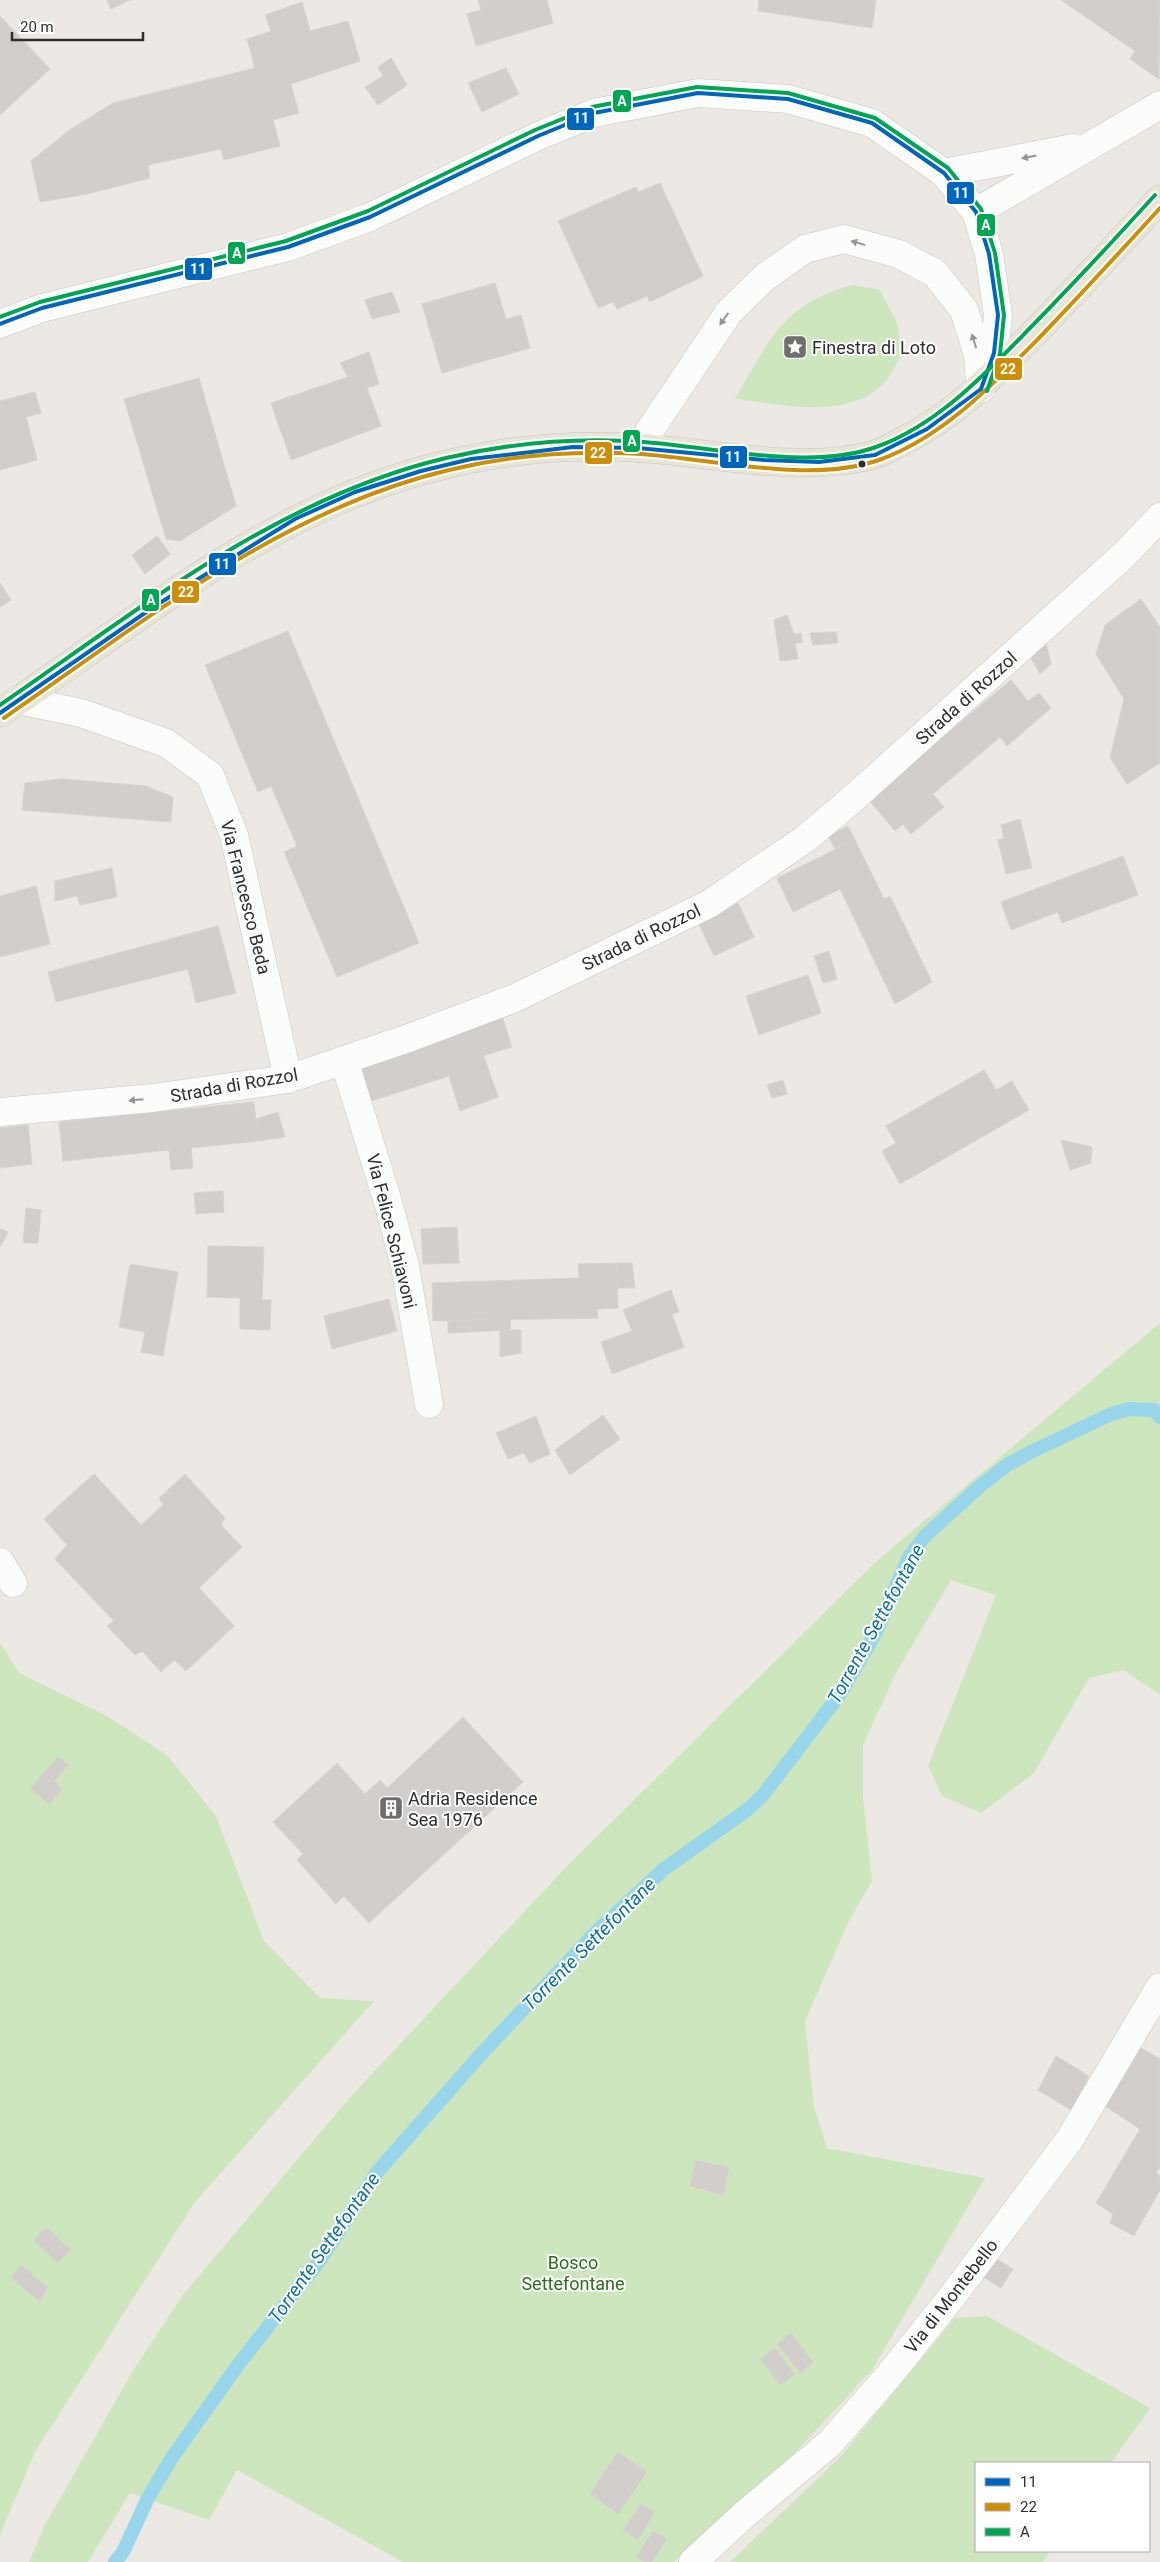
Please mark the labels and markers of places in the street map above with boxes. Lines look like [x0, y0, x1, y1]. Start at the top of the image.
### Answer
place icon: Finestra di Loto [782, 334, 808, 360]
place label: Finestra di Loto [812, 337, 936, 358]
unlabelled marker [857, 459, 867, 469]
place label: Adria Residence Sea 1976 [408, 1788, 538, 1830]
building icon: Adria Residence Sea 1976 [378, 1795, 404, 1821]

